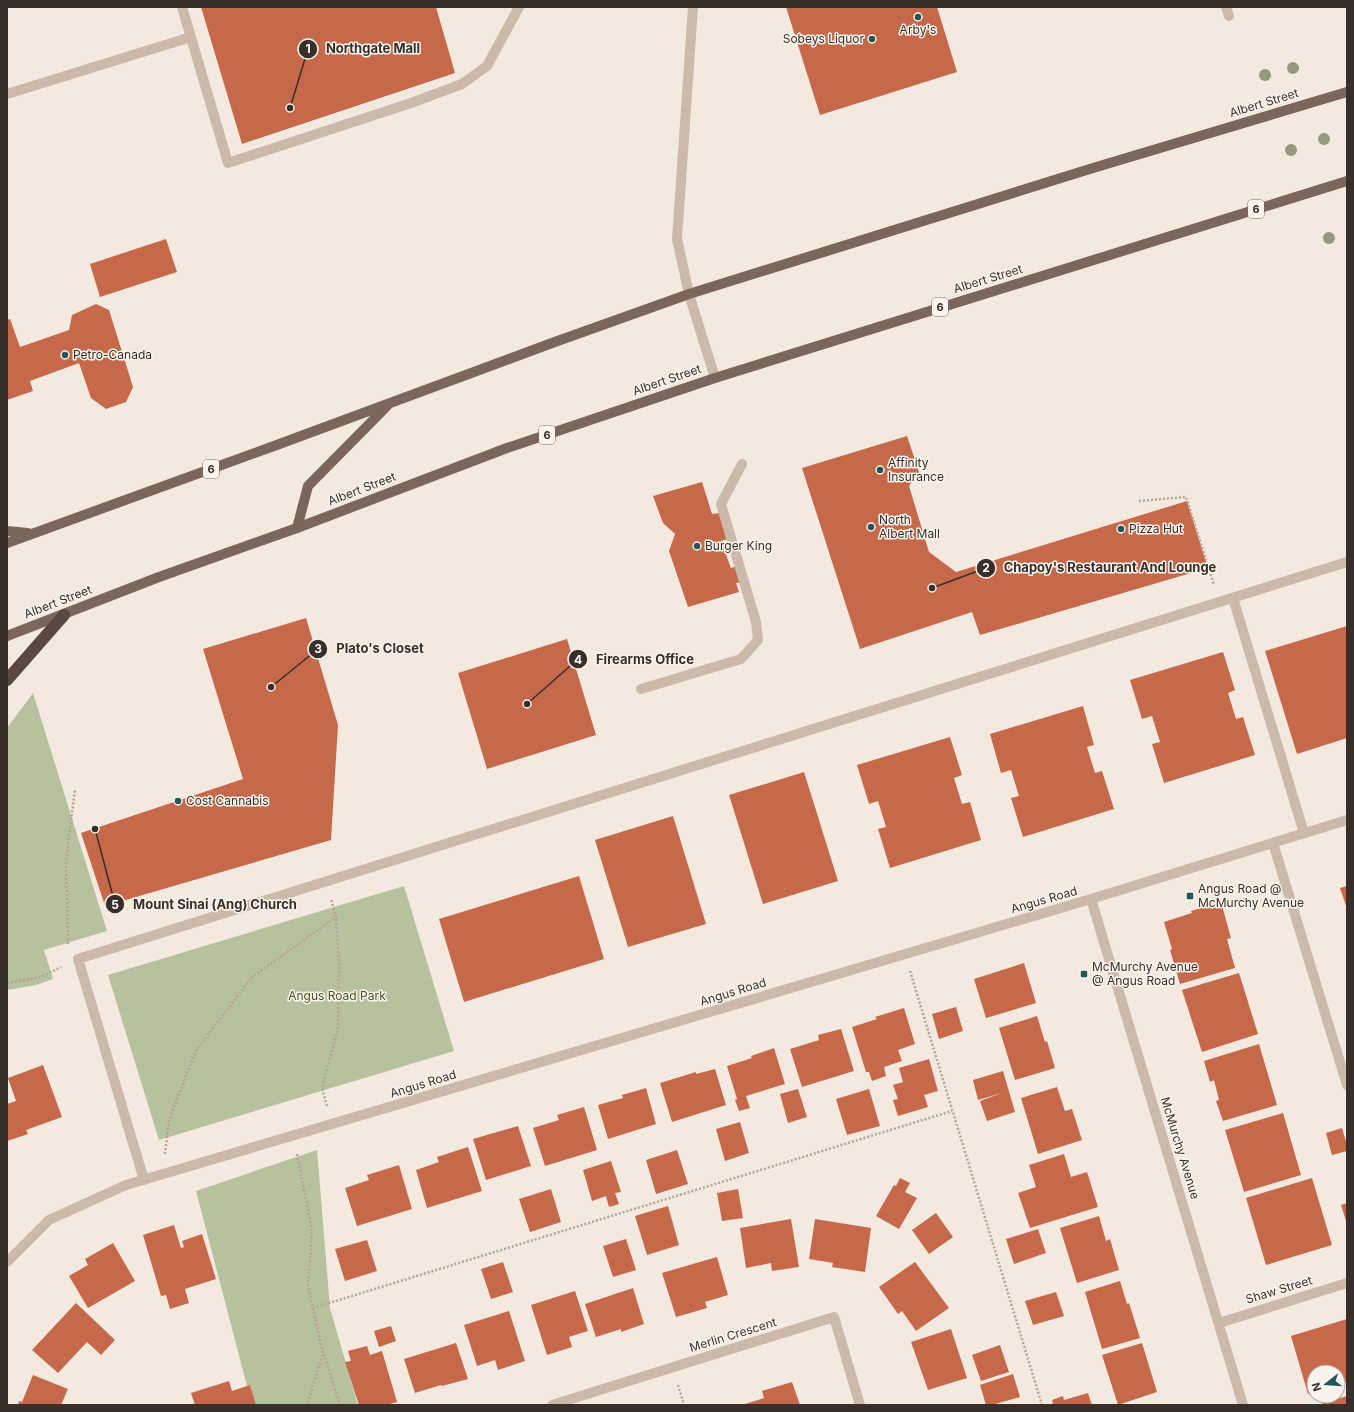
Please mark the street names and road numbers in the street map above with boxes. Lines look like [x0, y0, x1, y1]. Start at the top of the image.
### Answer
street label: Albert Street [1228, 85, 1300, 120]
road number: 6 [1248, 200, 1264, 218]
street label: Albert Street [952, 261, 1024, 296]
road number: 6 [932, 298, 948, 316]
street label: Albert Street [631, 361, 703, 398]
road number: 6 [539, 426, 555, 444]
road number: 6 [203, 460, 219, 478]
street label: Albert Street [326, 469, 398, 508]
street label: Albert Street [22, 582, 94, 621]
street label: Angus Road [1009, 883, 1079, 916]
street label: Angus Road [698, 974, 768, 1009]
street label: Angus Road [388, 1066, 458, 1101]
street label: McMurchy Avenue [1158, 1095, 1203, 1201]
street label: Shaw Street [1244, 1272, 1314, 1307]
street label: Merlin Crescent [688, 1314, 778, 1355]

